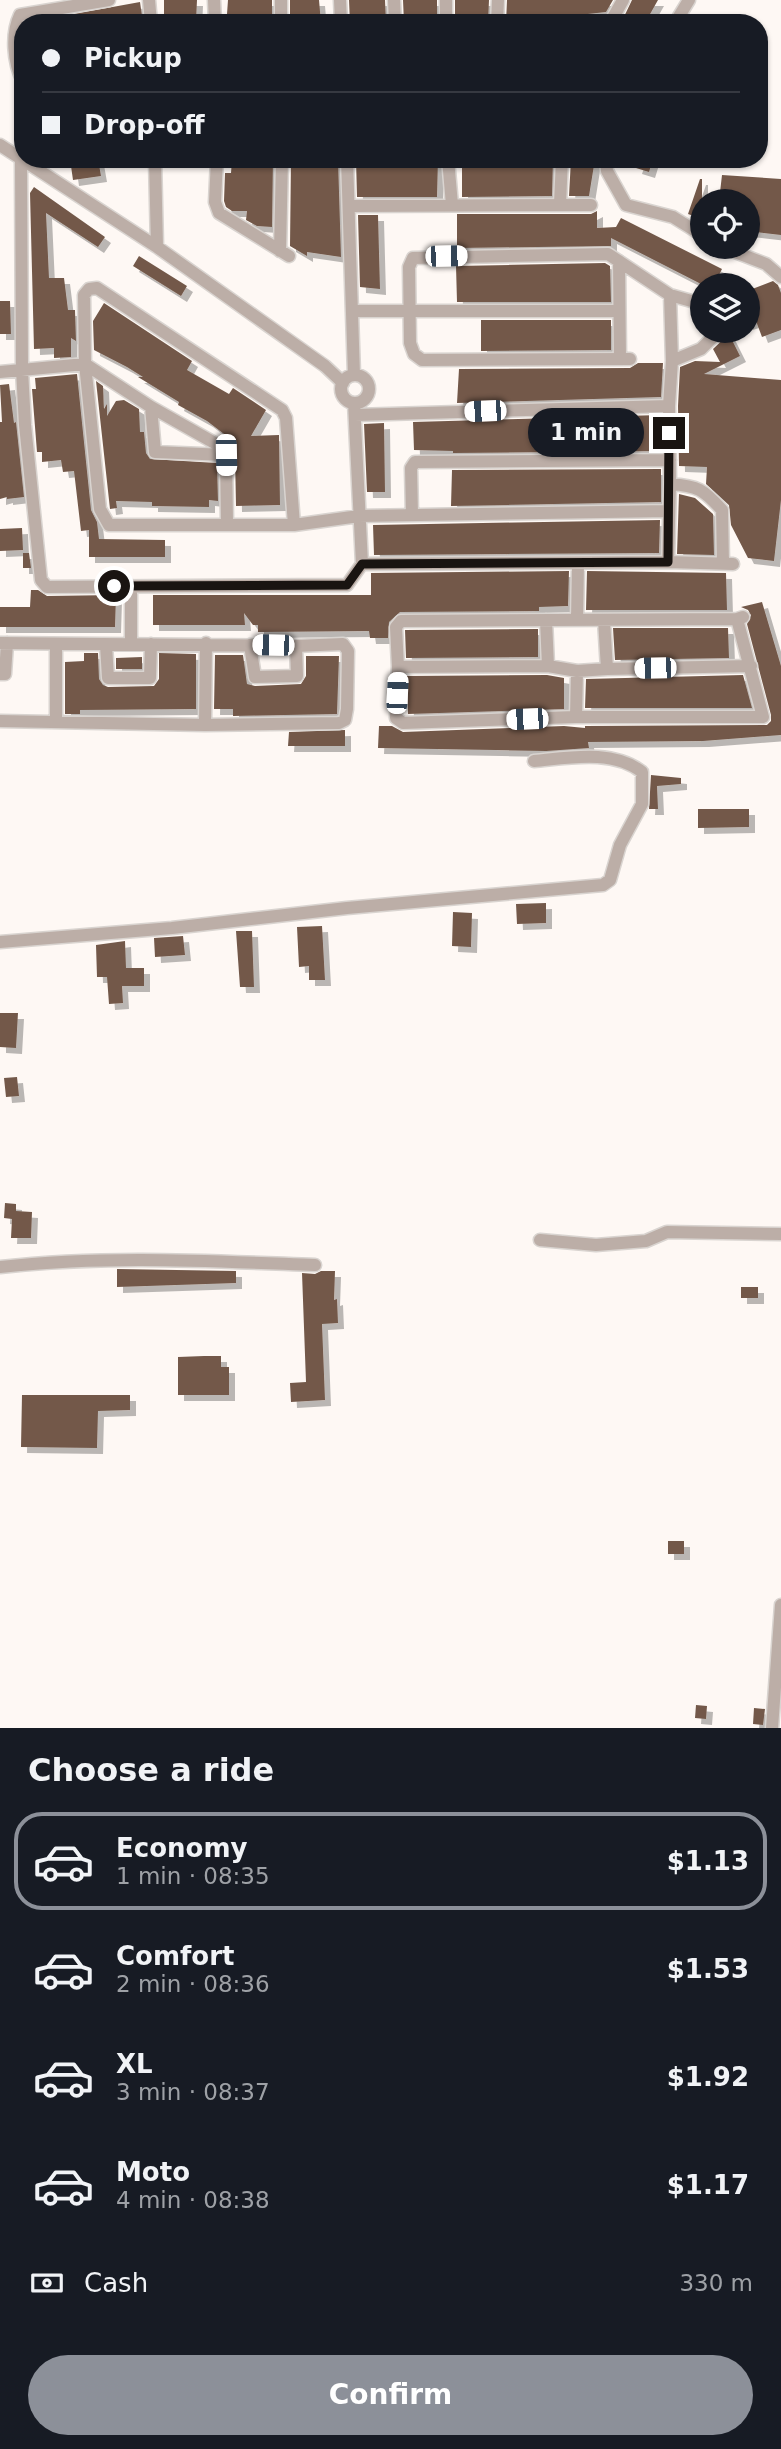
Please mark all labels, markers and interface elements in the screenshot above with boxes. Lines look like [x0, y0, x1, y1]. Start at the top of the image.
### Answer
text: Pickup [84, 43, 182, 73]
text: Drop-off [84, 110, 205, 140]
map controls [690, 189, 760, 343]
button: locate [690, 189, 760, 259]
car [425, 245, 468, 267]
button: layers [690, 273, 760, 343]
car [464, 400, 507, 422]
callout: 1 min [529, 408, 644, 458]
route end [653, 417, 685, 449]
text: 1 min [550, 419, 622, 445]
car [216, 434, 237, 476]
route start [98, 570, 130, 602]
car [252, 634, 295, 656]
car [634, 657, 677, 679]
car [386, 671, 409, 715]
car [506, 708, 549, 730]
text: Choose a ride [28, 1751, 274, 1789]
icon: car [32, 1830, 95, 1893]
text: Economy [116, 1833, 247, 1863]
text: $1.13 [667, 1846, 749, 1876]
text: 1 min · 08:35 [116, 1863, 270, 1889]
icon: car [32, 1938, 95, 2001]
text: Comfort [116, 1941, 234, 1971]
text: $1.53 [667, 1954, 749, 1984]
text: 2 min · 08:36 [116, 1971, 270, 1997]
icon: car [32, 2046, 95, 2109]
text: XL [116, 2049, 153, 2079]
text: $1.92 [667, 2062, 749, 2092]
text: 3 min · 08:37 [116, 2079, 270, 2105]
icon: car [32, 2154, 95, 2217]
text: Moto [116, 2157, 190, 2187]
text: $1.17 [667, 2170, 749, 2200]
text: 4 min · 08:38 [116, 2187, 270, 2213]
icon: cash [28, 2264, 66, 2302]
text: Cash [84, 2268, 148, 2298]
text: 330 m [679, 2270, 753, 2296]
button: Confirm [28, 2355, 753, 2435]

